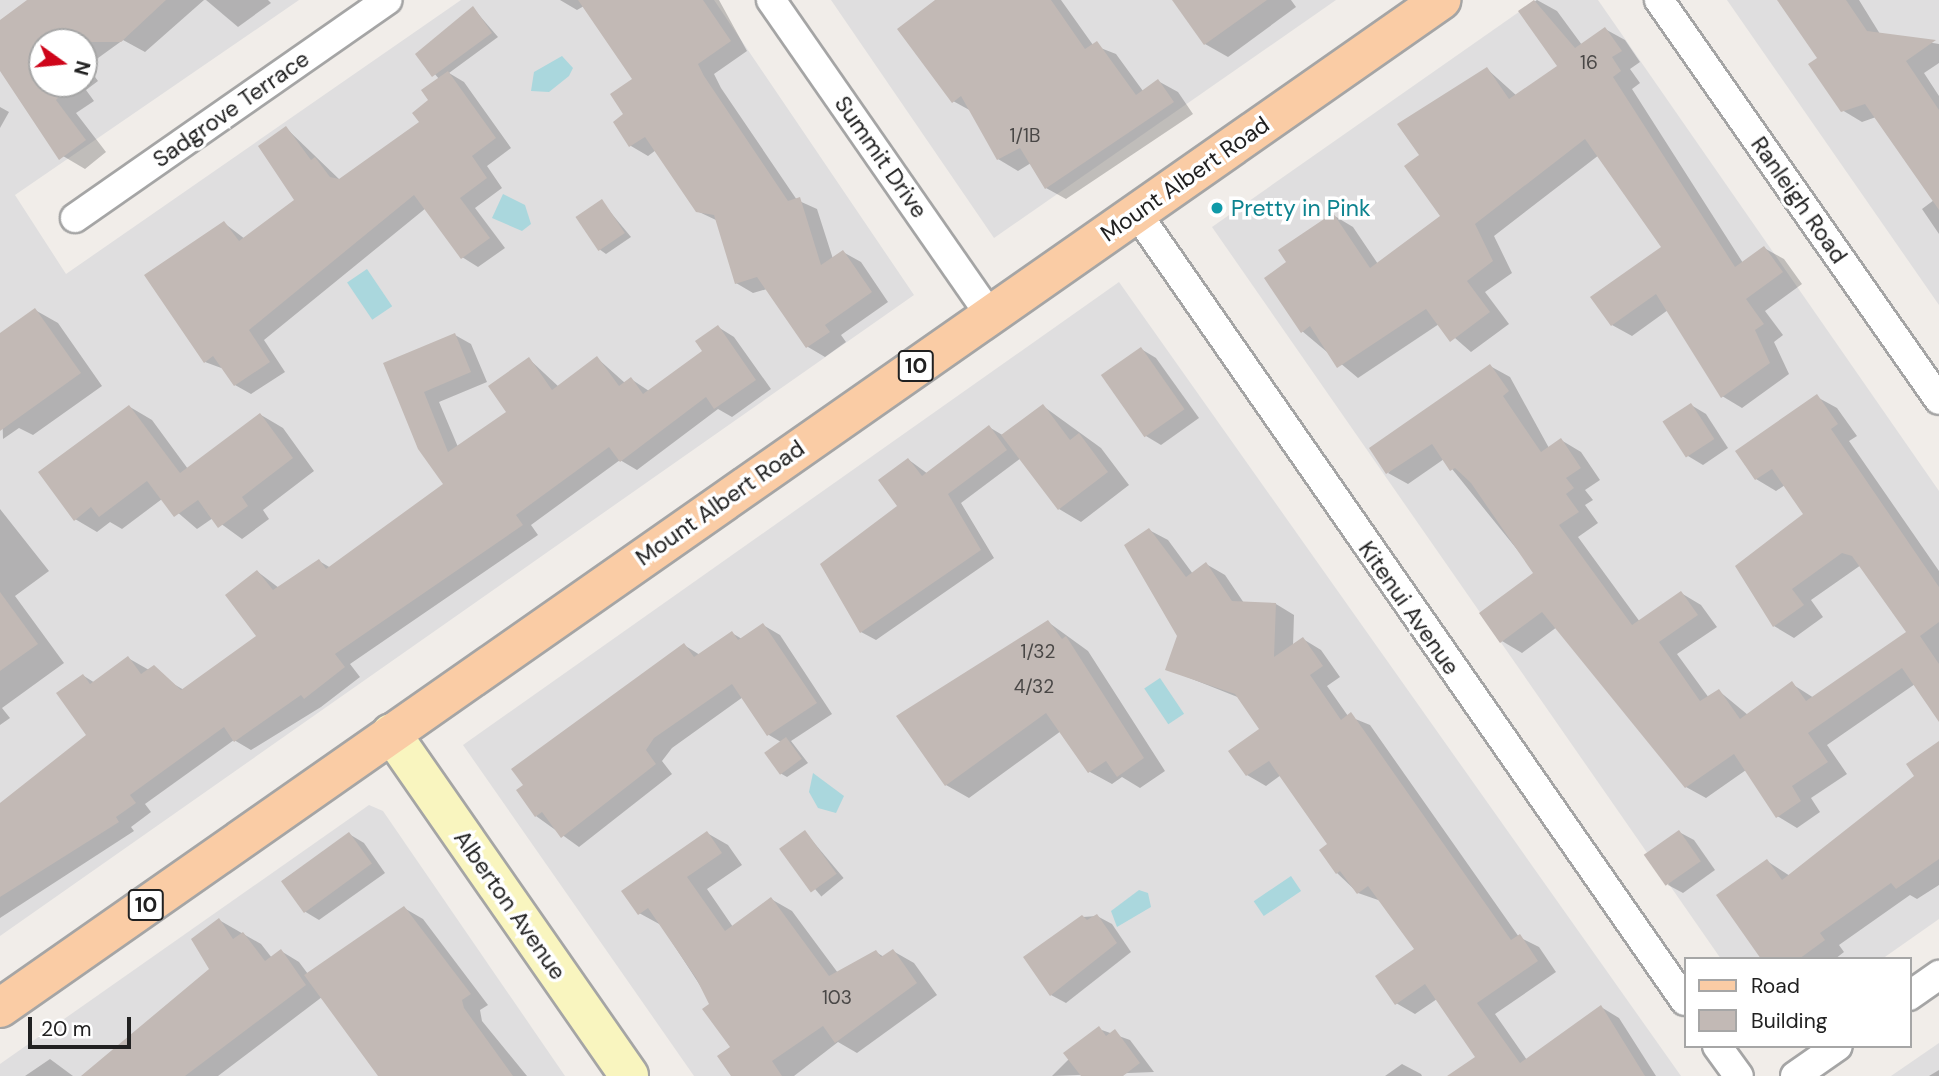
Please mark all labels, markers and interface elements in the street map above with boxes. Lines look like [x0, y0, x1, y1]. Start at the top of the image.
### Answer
north arrow [28, 28, 98, 98]
street label: Sadgrove Terrace [147, 45, 315, 173]
house number: 16 [1580, 52, 1598, 74]
text: N [68, 58, 96, 78]
street label: Summit Drive [829, 91, 933, 223]
street label: Mount Albert Road [1095, 110, 1275, 248]
house number: 1/1B [1010, 125, 1040, 147]
street label: Ranleigh Road [1745, 131, 1853, 269]
place label: Pretty in Pink [1231, 194, 1371, 222]
marker: Pretty in Pink [1209, 200, 1225, 216]
road number: 10 [897, 348, 935, 384]
street label: Mount Albert Road [630, 434, 810, 572]
street label: Kitenui Avenue [1353, 536, 1465, 680]
house number: 1/32 [1021, 641, 1055, 663]
house number: 4/32 [1014, 676, 1054, 698]
street label: Alberton Avenue [448, 825, 572, 985]
road number: 10 [127, 888, 165, 922]
legend [1684, 957, 1911, 1048]
text: Road [1751, 972, 1800, 1000]
house number: 103 [822, 987, 852, 1009]
scale bar [32, 1002, 135, 1046]
text: Building [1751, 1007, 1827, 1035]
text: 20 m [41, 1015, 92, 1043]

